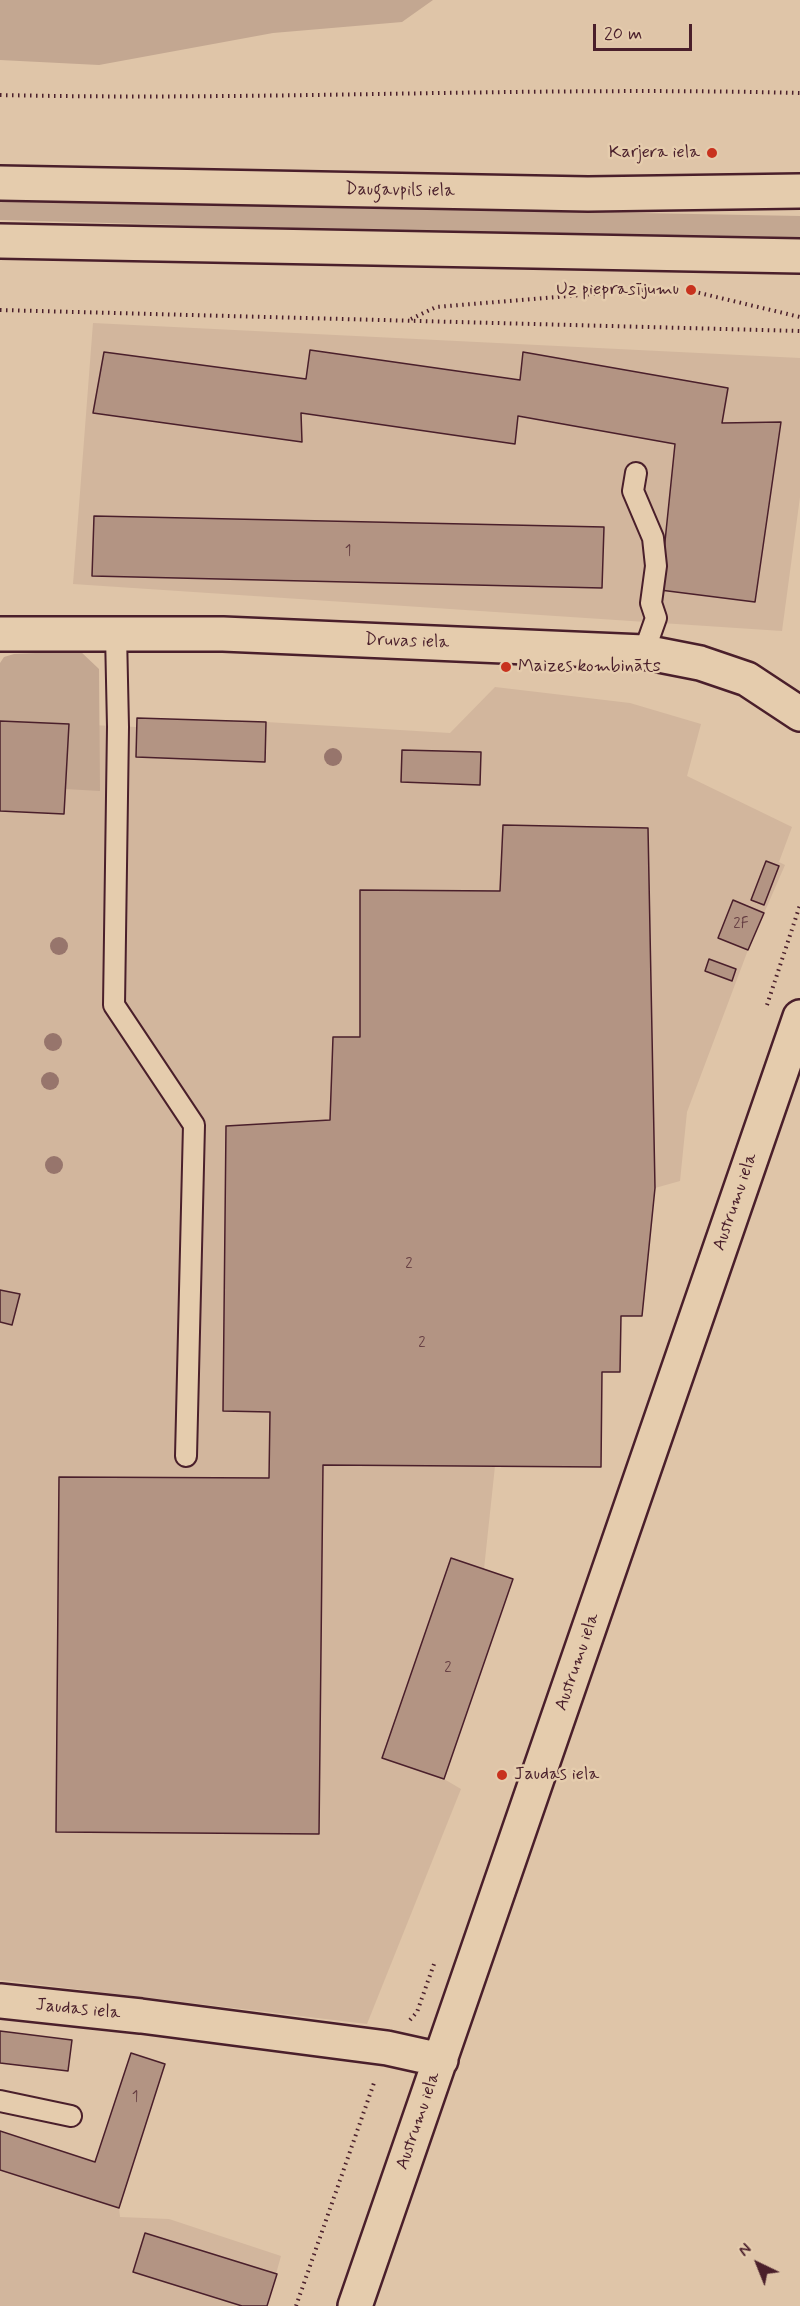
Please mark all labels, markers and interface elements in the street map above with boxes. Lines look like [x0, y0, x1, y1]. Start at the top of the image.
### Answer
scale bar [596, 12, 695, 50]
text: 20 m [604, 22, 642, 46]
place label: Karjera iela [609, 142, 700, 164]
marker: Karjera iela [705, 146, 719, 160]
street label: Daugavpils iela [345, 179, 455, 203]
place label: Uz pieprasījumu [556, 279, 679, 301]
marker: Uz pieprasījumu [684, 283, 698, 297]
house number: 1 [345, 543, 351, 561]
street label: Druvas iela [364, 630, 450, 654]
place label: Maizes kombināts [518, 656, 661, 678]
marker: Maizes kombināts [499, 660, 513, 674]
house number: 2F [733, 916, 749, 934]
street label: Austrumu iela [709, 1150, 763, 1254]
house number: 2 [405, 1256, 413, 1274]
house number: 2 [418, 1335, 426, 1353]
street label: Austrumu iela [551, 1610, 605, 1714]
house number: 2 [444, 1660, 452, 1678]
place label: Jaudas iela [514, 1764, 599, 1786]
marker: Jaudas iela [495, 1768, 509, 1782]
street label: Jaudas iela [34, 1995, 122, 2025]
street label: Austrumu iela [392, 2069, 446, 2173]
house number: 1 [132, 2089, 138, 2107]
north arrow [728, 2234, 788, 2294]
text: N [734, 2239, 756, 2262]

